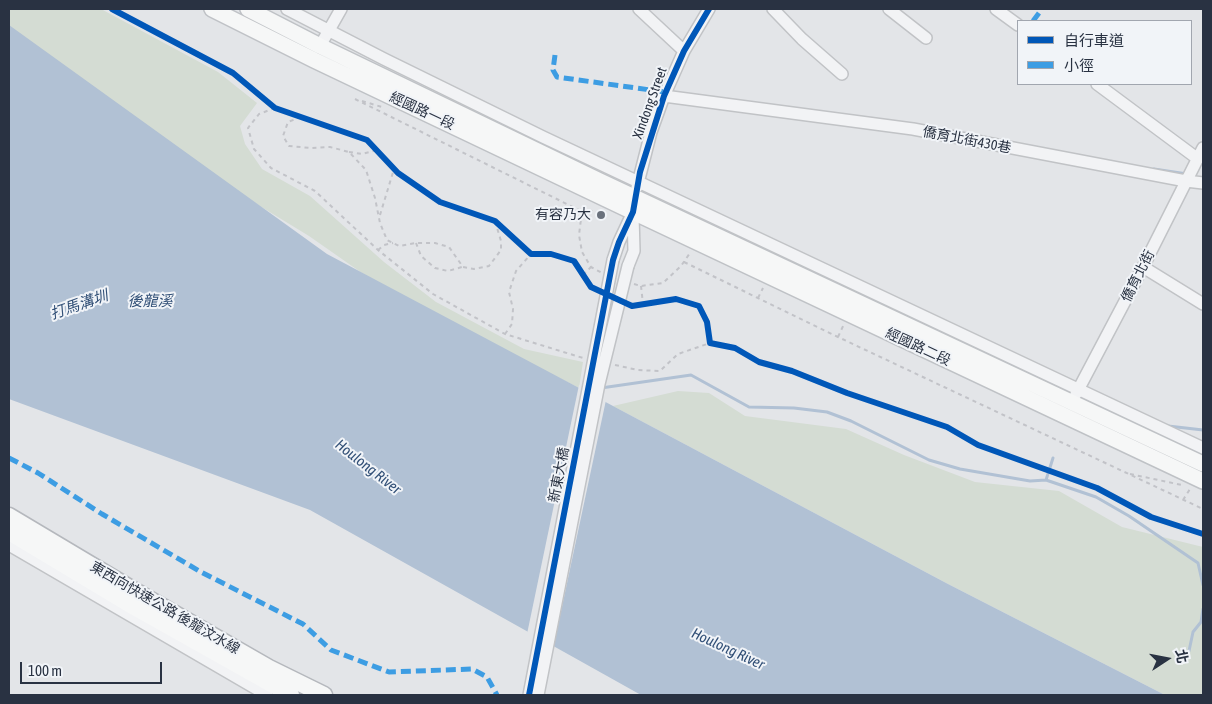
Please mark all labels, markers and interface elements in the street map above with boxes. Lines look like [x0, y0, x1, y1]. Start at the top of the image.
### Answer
legend [1017, 20, 1192, 85]
text: 自行車道 [1064, 32, 1124, 49]
text: 小徑 [1064, 57, 1094, 74]
street label: Xindong Street [629, 65, 671, 141]
street label: 經國路一段 [387, 89, 457, 133]
street label: 僑育北街430巷 [921, 123, 1013, 157]
place label: 有容乃大 [535, 207, 591, 223]
marker: 有容乃大 [595, 209, 607, 221]
street label: 僑育北街 [1118, 247, 1158, 305]
water label: 打馬溝圳 [48, 287, 110, 323]
water label: 後龍溪 [128, 292, 172, 310]
street label: 經國路二段 [883, 325, 953, 369]
water label: Houlong River [332, 436, 404, 498]
street label: 新東大橋 [545, 446, 573, 504]
street label: 東西向快速公路 後龍汶水線 [87, 558, 243, 658]
water label: Houlong River [689, 624, 767, 674]
north arrow [1142, 634, 1192, 684]
text: 北 [1173, 648, 1191, 665]
scale bar [22, 652, 165, 684]
text: 100 m [28, 662, 62, 679]

